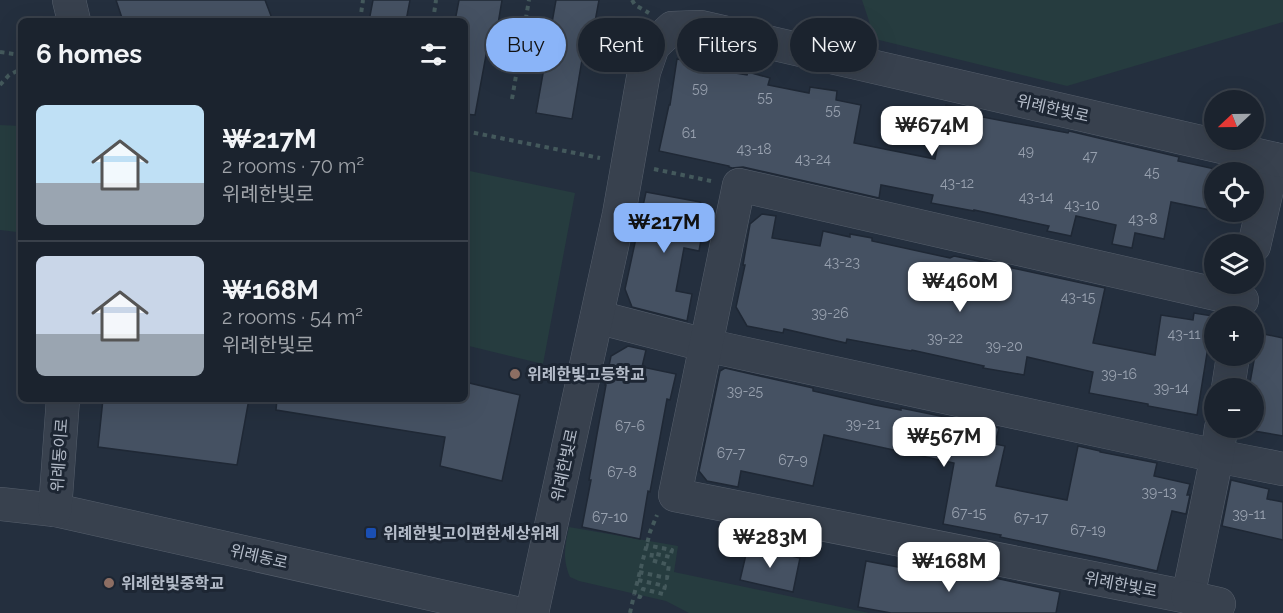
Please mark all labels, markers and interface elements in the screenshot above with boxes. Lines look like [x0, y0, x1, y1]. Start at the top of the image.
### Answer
chip: Buy [486, 18, 566, 72]
chip: Rent [578, 18, 665, 72]
chip: Filters [677, 18, 778, 72]
chip: New [790, 18, 877, 72]
icon: filters [417, 38, 450, 71]
text: 6 homes [36, 39, 142, 69]
house number: 59 [692, 80, 708, 96]
house number: 55 [757, 89, 773, 105]
north arrow [1204, 90, 1264, 150]
map controls [1204, 90, 1264, 438]
street label: 위례한빛로 [1015, 91, 1091, 126]
house number: 55 [825, 102, 841, 118]
pin: ₩674M [890, 106, 974, 157]
text: ₩674M [895, 113, 969, 137]
text: ₩217M [222, 124, 316, 154]
house number: 61 [682, 125, 696, 141]
icon: home [84, 129, 156, 201]
house number: 43-18 [736, 141, 772, 157]
house number: 49 [1018, 143, 1034, 159]
house number: 47 [1082, 148, 1098, 164]
house number: 43-24 [795, 151, 831, 167]
text: 2 rooms · 70 m² [222, 154, 364, 178]
button: locate [1204, 162, 1264, 222]
house number: 45 [1144, 164, 1160, 180]
house number: 43-12 [940, 175, 974, 191]
text: 위례한빛로 [222, 182, 314, 206]
house number: 43-14 [1019, 189, 1054, 205]
house number: 43-10 [1064, 197, 1100, 213]
pin: ₩217M [622, 203, 706, 254]
text: ₩217M [628, 210, 700, 234]
house number: 43-8 [1128, 211, 1158, 227]
button: layers [1204, 234, 1264, 294]
house number: 43-23 [824, 254, 860, 270]
pin: ₩460M [918, 262, 1002, 313]
text: ₩460M [922, 269, 998, 293]
text: ₩168M [222, 275, 319, 305]
icon: home [84, 280, 156, 352]
house number: 43-15 [1061, 289, 1096, 305]
text: 2 rooms · 54 m² [222, 305, 363, 329]
house number: 39-26 [811, 305, 849, 321]
button: + [1204, 306, 1264, 366]
house number: 43-11 [1168, 326, 1200, 342]
house number: 39-22 [927, 330, 963, 346]
text: 위례한빛로 [222, 333, 314, 357]
house number: 39-20 [985, 338, 1023, 354]
place label: 위례한빛고등학교 [527, 365, 645, 384]
house number: 39-16 [1101, 366, 1137, 382]
marker: 위례한빛고등학교 [508, 367, 522, 381]
button: − [1204, 378, 1264, 438]
house number: 39-14 [1153, 380, 1189, 396]
house number: 39-25 [727, 383, 764, 399]
house number: 39-21 [846, 416, 880, 432]
street label: 위례동이로 [47, 417, 72, 492]
pin: ₩567M [902, 417, 986, 468]
house number: 67-6 [615, 418, 645, 434]
text: ₩567M [907, 424, 981, 448]
street label: 위례한빛로 [548, 427, 581, 503]
house number: 67-7 [717, 445, 746, 461]
house number: 67-9 [778, 452, 808, 468]
house number: 67-8 [607, 464, 637, 480]
house number: 39-13 [1142, 484, 1176, 500]
house number: 67-15 [952, 505, 987, 521]
house number: 39-11 [1232, 506, 1266, 522]
house number: 67-10 [592, 509, 628, 525]
house number: 67-17 [1014, 510, 1049, 526]
pin: ₩283M [728, 518, 812, 569]
house number: 67-19 [1070, 522, 1106, 538]
place label: 위례한빛고이편한세상위례 [383, 524, 560, 543]
text: ₩283M [733, 525, 807, 549]
marker: 위례한빛고이편한세상위례 [364, 526, 378, 540]
street label: 위례동로 [228, 541, 290, 572]
pin: ₩168M [907, 542, 991, 593]
text: ₩168M [912, 549, 986, 573]
street label: 위례한빛로 [1083, 568, 1159, 601]
place label: 위례한빛중학교 [121, 574, 224, 593]
marker: 위례한빛중학교 [102, 576, 116, 590]

